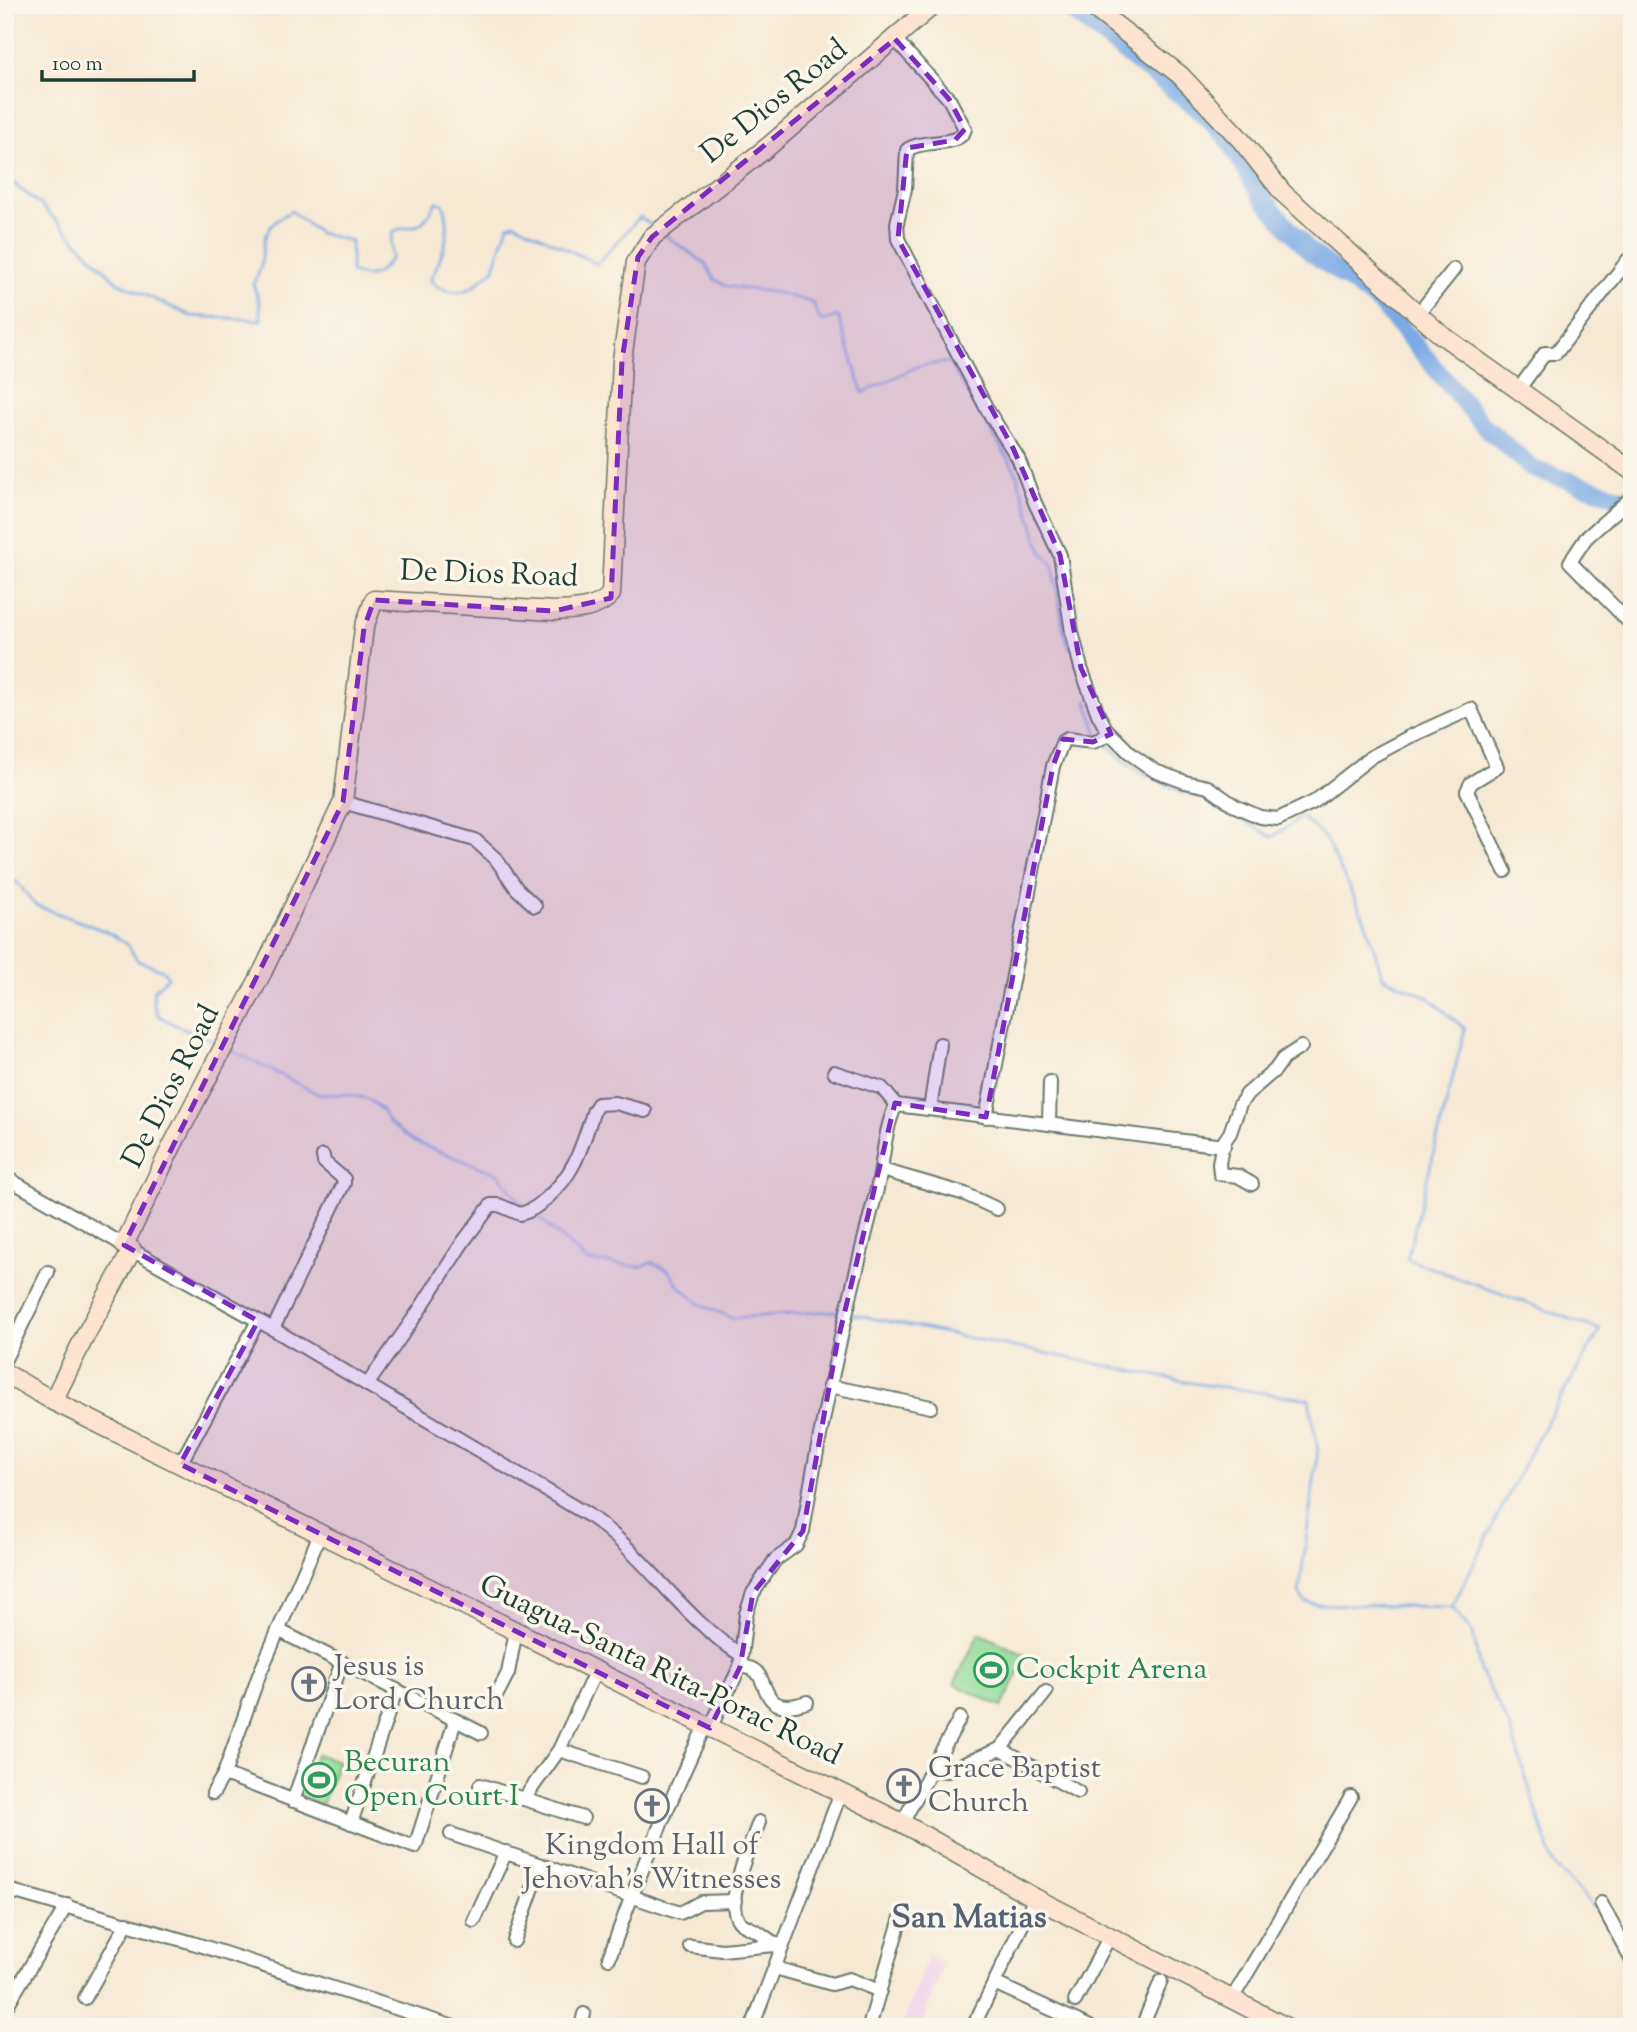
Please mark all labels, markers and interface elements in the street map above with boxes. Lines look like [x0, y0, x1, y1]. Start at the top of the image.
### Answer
street label: De Dios Road [692, 29, 858, 175]
scale bar [42, 38, 194, 82]
text: 100 m [52, 50, 103, 80]
street label: De Dios Road [399, 550, 579, 600]
street label: De Dios Road [112, 998, 232, 1176]
street label: Guagua-Santa Rita-Porac Road [472, 1564, 848, 1778]
place label: Jesus is Lord Church [332, 1646, 505, 1723]
place label: Cockpit Arena [1016, 1649, 1208, 1692]
sports icon: Cockpit Arena [972, 1651, 1010, 1689]
church icon: Jesus is Lord Church [290, 1665, 328, 1703]
place label: Becuran Open Court I [344, 1742, 519, 1819]
place label: Grace Baptist Church [928, 1748, 1101, 1825]
sports icon: Becuran Open Court I [300, 1761, 338, 1799]
church icon: Grace Baptist Church [885, 1767, 923, 1805]
church icon: Kingdom Hall of Jehovah's Witnesses [633, 1787, 671, 1825]
place label: Kingdom Hall of Jehovah's Witnesses [521, 1825, 781, 1902]
district label: San Matias [891, 1895, 1047, 1943]

